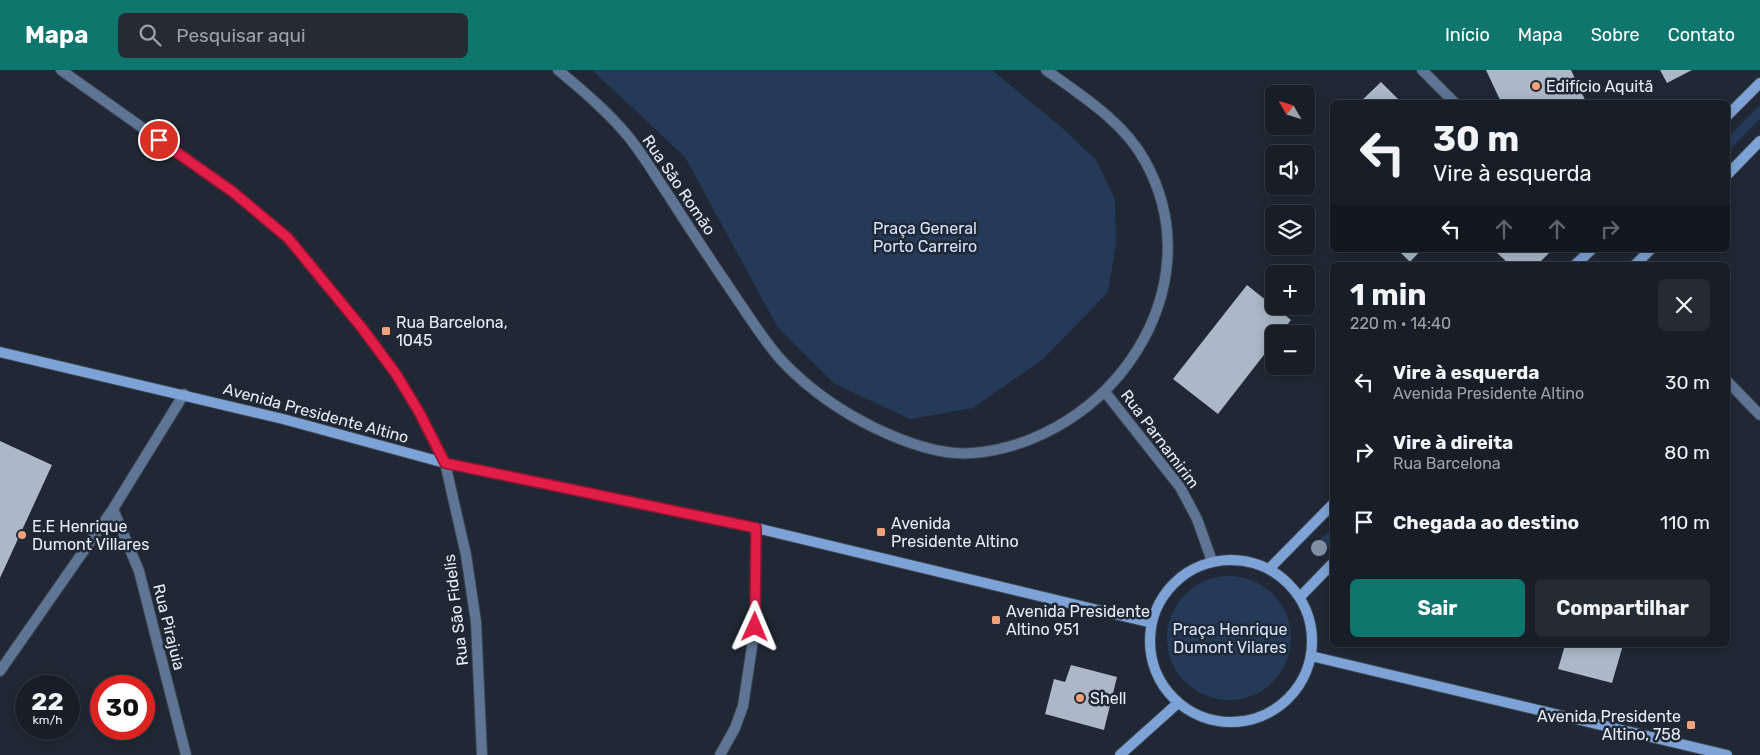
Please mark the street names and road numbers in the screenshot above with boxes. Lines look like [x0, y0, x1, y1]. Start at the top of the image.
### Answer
street label: Rua São Romão [639, 131, 719, 239]
street label: Avenida Presidente Altino [221, 379, 411, 447]
street label: Rua Parnamirim [1117, 386, 1203, 492]
street label: Rua São Fidelis [440, 553, 472, 667]
street label: Rua Pirajuia [149, 582, 189, 672]

